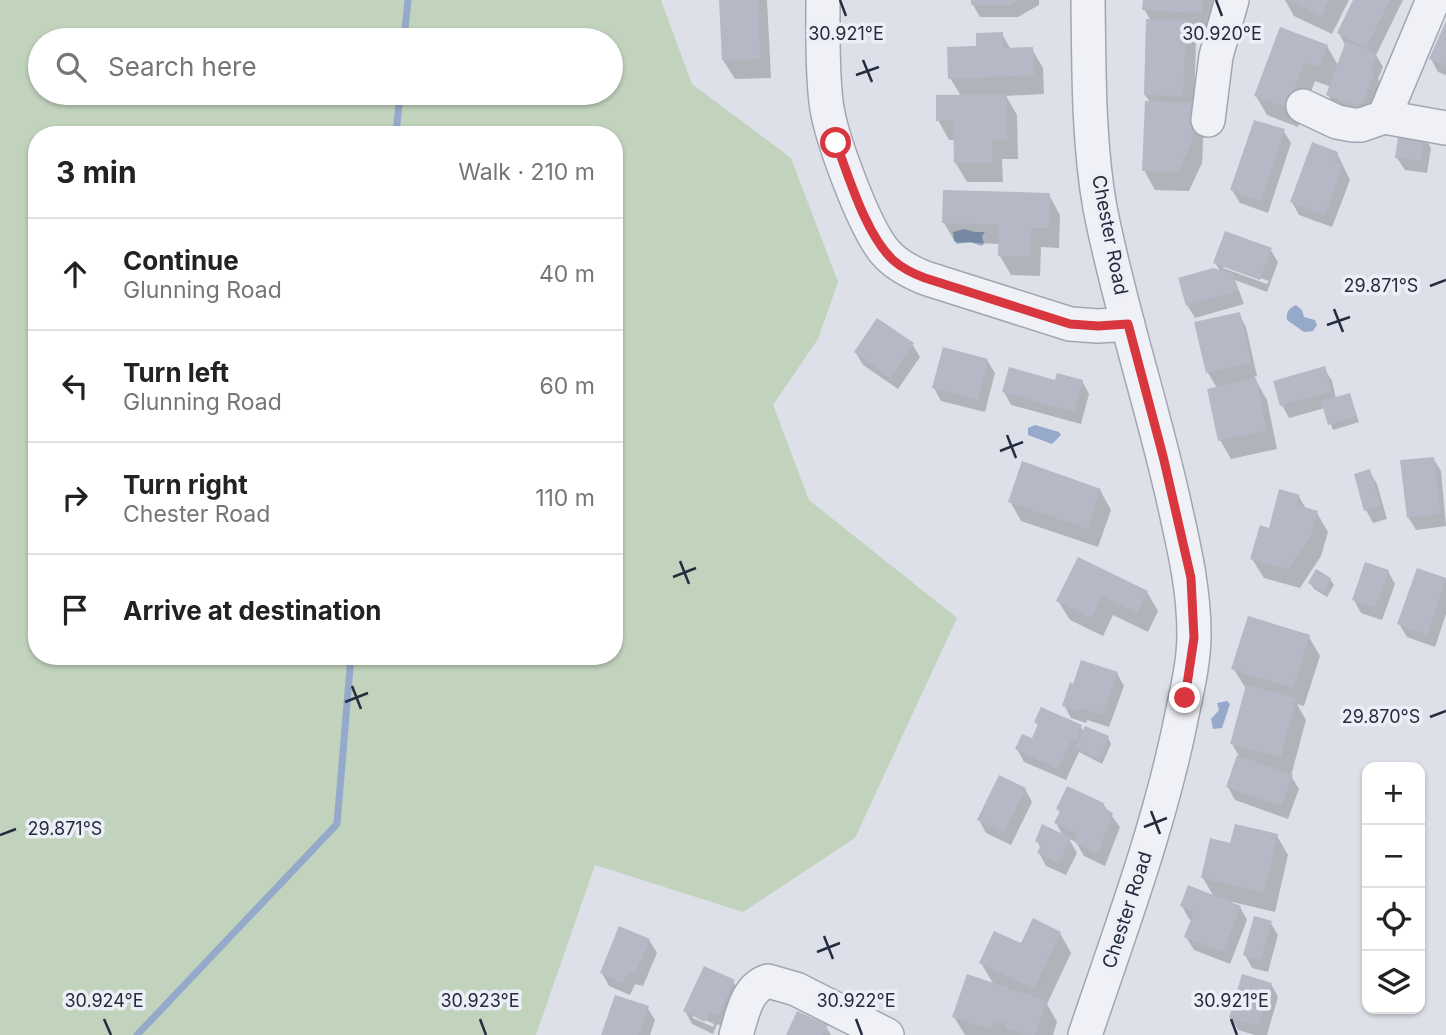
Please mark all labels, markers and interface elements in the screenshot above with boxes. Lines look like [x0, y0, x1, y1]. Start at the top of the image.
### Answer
text: 30.921°E [808, 23, 884, 44]
text: 30.920°E [1182, 23, 1262, 44]
search box [28, 28, 623, 105]
icon: search [52, 48, 90, 86]
text: Search here [108, 51, 257, 82]
route start [820, 127, 851, 158]
text: 3 min [56, 154, 137, 190]
text: Walk · 210 m [458, 158, 595, 186]
street label: Chester Road [1087, 173, 1133, 297]
text: Continue [123, 245, 239, 276]
icon: ahead [56, 255, 94, 293]
text: 40 m [539, 260, 595, 288]
text: 29.871°S [1344, 275, 1418, 296]
text: Glunning Road [123, 276, 282, 304]
text: Turn left [123, 357, 229, 388]
icon: left [56, 367, 94, 405]
text: 60 m [540, 372, 595, 400]
text: Glunning Road [123, 388, 282, 416]
text: Turn right [123, 469, 248, 500]
icon: right [56, 479, 94, 517]
text: 110 m [535, 484, 595, 512]
text: Chester Road [123, 500, 270, 528]
icon: arrive [56, 591, 94, 629]
text: Arrive at destination [123, 595, 382, 626]
route end [1169, 682, 1200, 713]
text: 29.870°S [1342, 706, 1420, 727]
map controls [1362, 762, 1425, 1014]
button: + [1362, 762, 1425, 825]
text: 29.871°S [28, 818, 102, 839]
button: − [1362, 825, 1425, 888]
street label: Chester Road [1097, 849, 1157, 971]
button: locate [1362, 888, 1425, 951]
button: layers [1362, 951, 1425, 1014]
text: 30.924°E [64, 990, 144, 1011]
text: 30.923°E [440, 990, 520, 1011]
text: 30.922°E [816, 990, 896, 1011]
text: 30.921°E [1193, 990, 1269, 1011]

